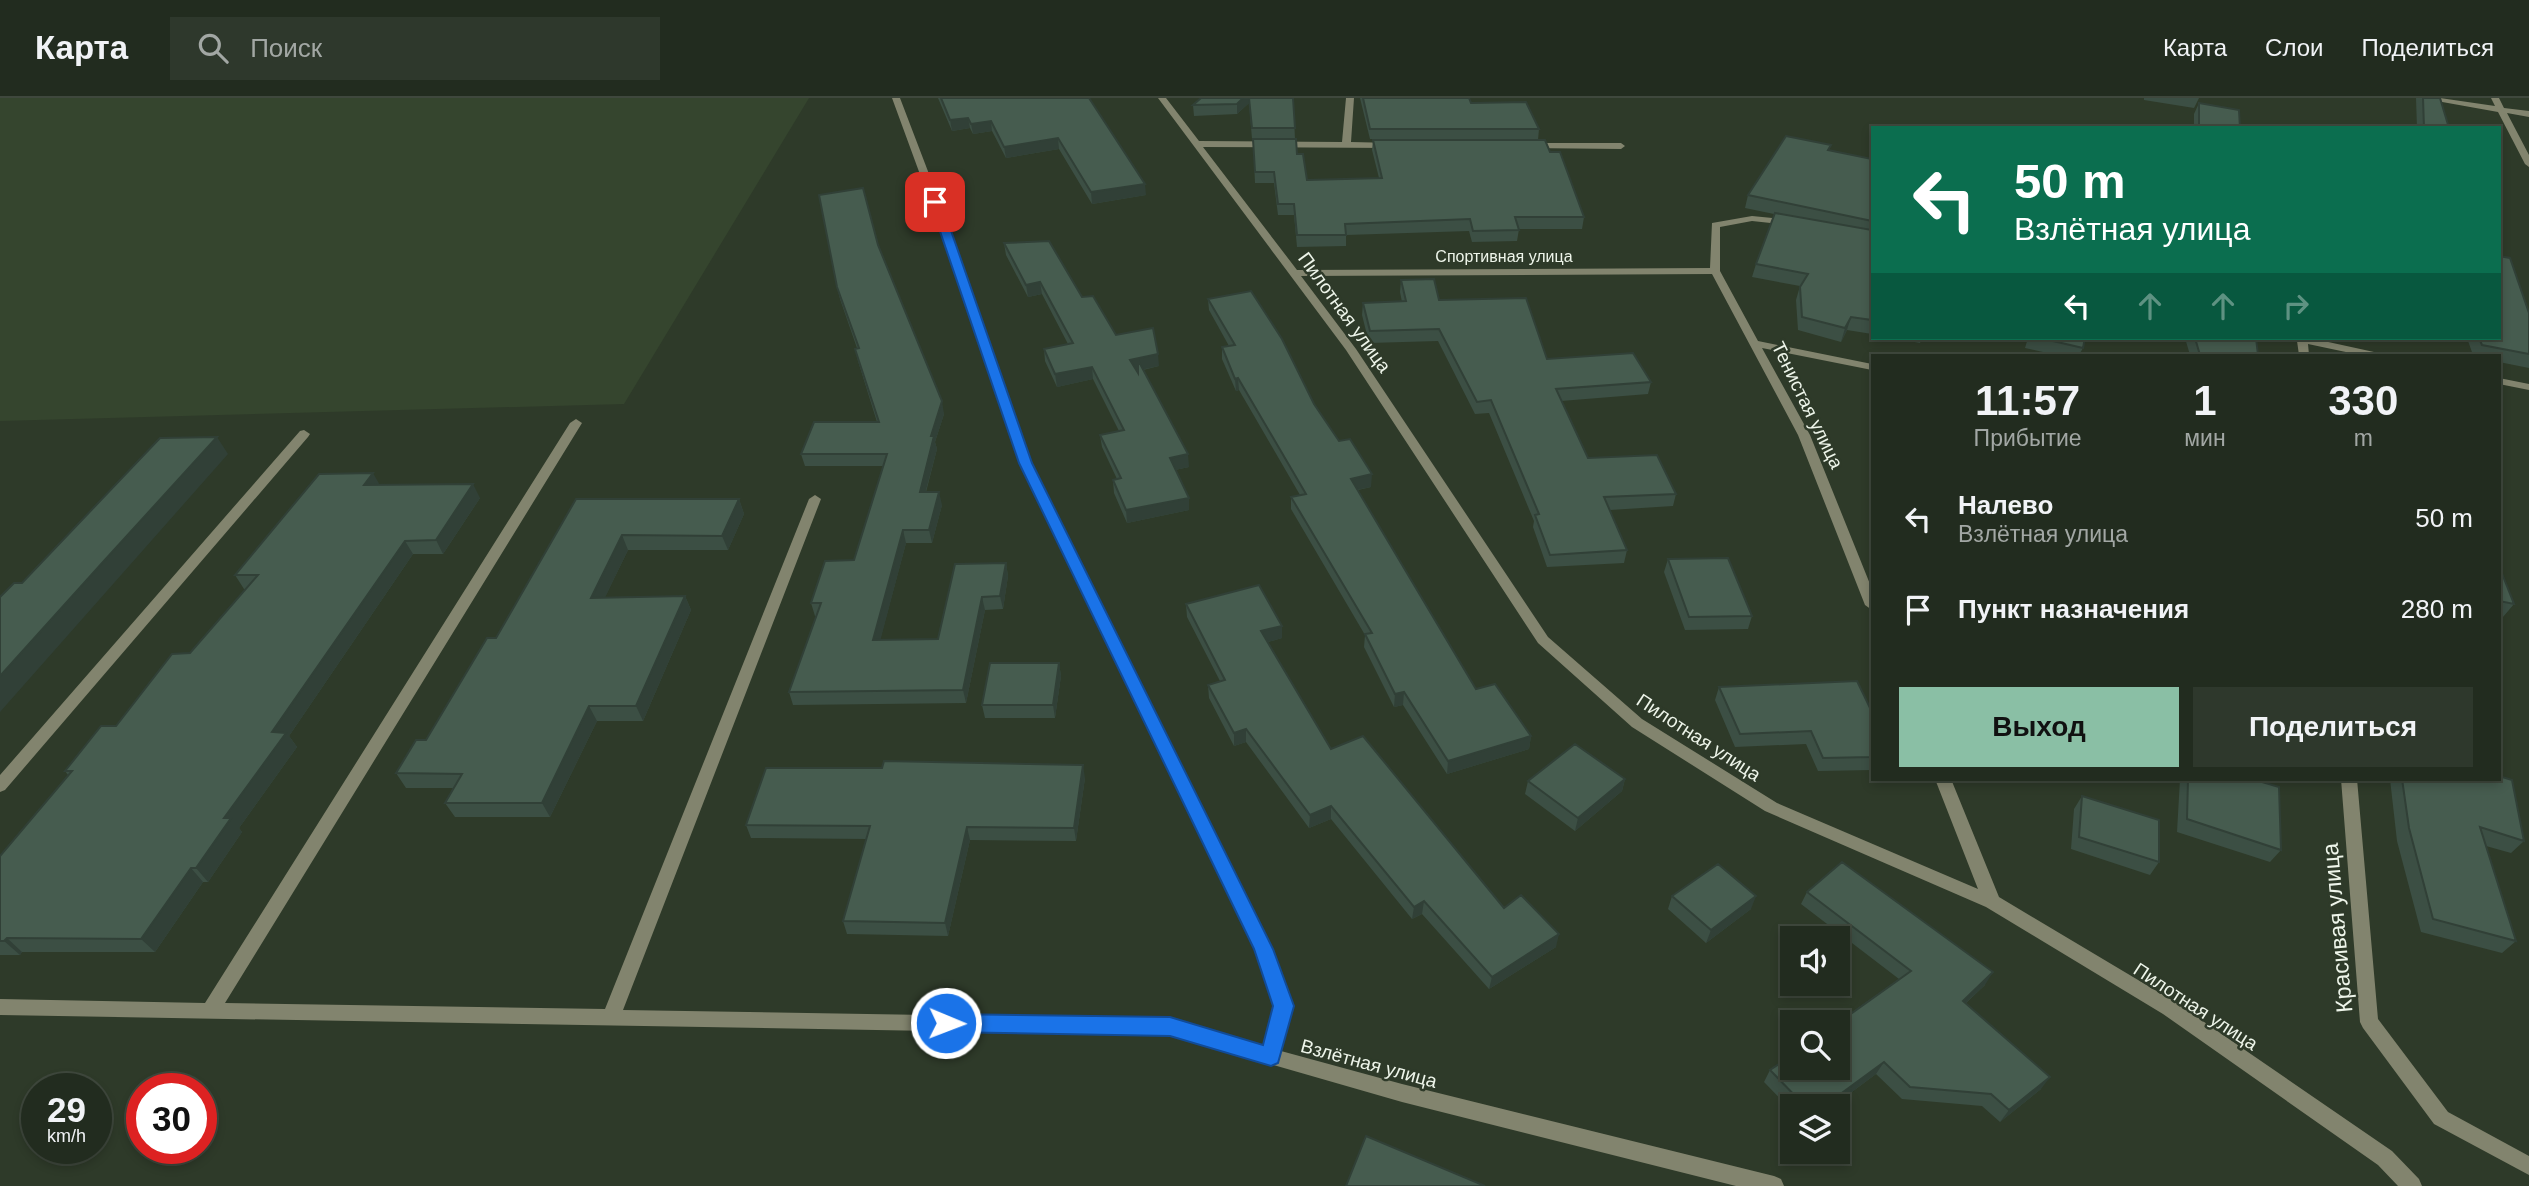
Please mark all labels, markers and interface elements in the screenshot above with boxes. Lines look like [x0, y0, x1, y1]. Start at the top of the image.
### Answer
search box [170, 17, 660, 80]
text: Карта [35, 29, 128, 66]
icon: search [194, 29, 232, 67]
text: Поиск [250, 33, 322, 63]
text: Карта [2163, 34, 2227, 61]
text: Слои [2265, 34, 2323, 61]
text: Поделиться [2361, 34, 2494, 61]
icon: left [1899, 154, 1990, 245]
text: 50 m [2014, 154, 2126, 208]
pin [905, 172, 965, 232]
icon: arrive [916, 183, 954, 221]
text: Взлётная улица [2014, 211, 2250, 247]
street label: Пилотная улица [1294, 248, 1395, 377]
street label: Спортивная улица [1435, 248, 1573, 265]
icon: left [2058, 287, 2096, 325]
icon: ahead [2131, 287, 2169, 325]
icon: ahead [2204, 287, 2242, 325]
icon: right [2277, 287, 2315, 325]
street label: Тенистая улица [1768, 338, 1848, 472]
text: 11:57 [1975, 377, 2080, 424]
text: 1 [2193, 377, 2217, 424]
text: 330 [2328, 377, 2398, 424]
text: Прибытие [1974, 425, 2082, 451]
text: мин [2184, 425, 2226, 451]
text: m [2354, 425, 2373, 451]
text: Налево [1958, 490, 2053, 520]
icon: left [1899, 500, 1937, 538]
text: 50 m [2415, 503, 2473, 533]
text: Взлётная улица [1958, 521, 2128, 547]
icon: arrive [1899, 591, 1937, 629]
text: Пункт назначения [1958, 594, 2189, 624]
text: 280 m [2401, 594, 2473, 624]
button: Выход [1899, 687, 2179, 767]
button: Поделиться [2193, 687, 2473, 767]
street label: Пилотная улица [1633, 690, 1765, 785]
street label: Красивая улица [2317, 842, 2357, 1014]
map controls [1780, 926, 1850, 1164]
button: sound [1780, 926, 1850, 996]
street label: Пилотная улица [2130, 959, 2262, 1054]
position arrow [909, 986, 983, 1060]
button: search [1780, 1010, 1850, 1080]
street label: Взлётная улица [1298, 1035, 1440, 1092]
speed limit sign: 30 [126, 1073, 217, 1164]
text: 29 [47, 1090, 86, 1129]
button: layers [1780, 1094, 1850, 1164]
text: km/h [47, 1126, 86, 1146]

